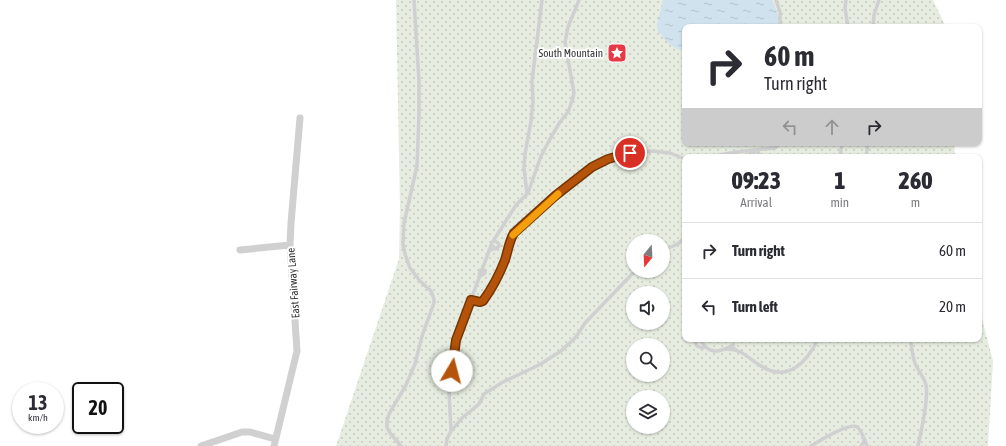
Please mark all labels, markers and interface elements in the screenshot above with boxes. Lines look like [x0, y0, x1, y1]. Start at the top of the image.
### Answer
icon: right [698, 40, 750, 92]
text: 60 m [764, 40, 814, 72]
place icon: South Mountain [606, 42, 628, 64]
place label: South Mountain [539, 47, 603, 59]
text: Turn right [764, 73, 827, 94]
icon: left [779, 116, 801, 138]
icon: ahead [821, 116, 843, 138]
icon: right [863, 116, 885, 138]
pin [613, 136, 647, 170]
icon: arrive [619, 142, 641, 164]
text: 09:23 [732, 167, 781, 194]
text: 1 [834, 167, 845, 194]
text: 260 [899, 167, 932, 194]
text: Arrival [740, 195, 772, 210]
text: min [830, 195, 849, 210]
text: m [911, 195, 920, 210]
north arrow [626, 234, 670, 278]
map controls [626, 234, 670, 434]
icon: right [698, 240, 720, 262]
text: Turn right [732, 242, 785, 259]
text: 60 m [939, 242, 966, 259]
street label: East Fairway Lane [285, 247, 301, 319]
button: sound [626, 286, 670, 330]
icon: left [698, 296, 720, 318]
text: Turn left [732, 298, 778, 315]
text: 20 m [939, 298, 966, 315]
button: search [626, 338, 670, 382]
position arrow [431, 350, 473, 392]
speed limit sign: 20 [72, 382, 124, 434]
button: layers [626, 390, 670, 434]
text: 13 [29, 391, 47, 414]
text: km/h [28, 412, 48, 423]

